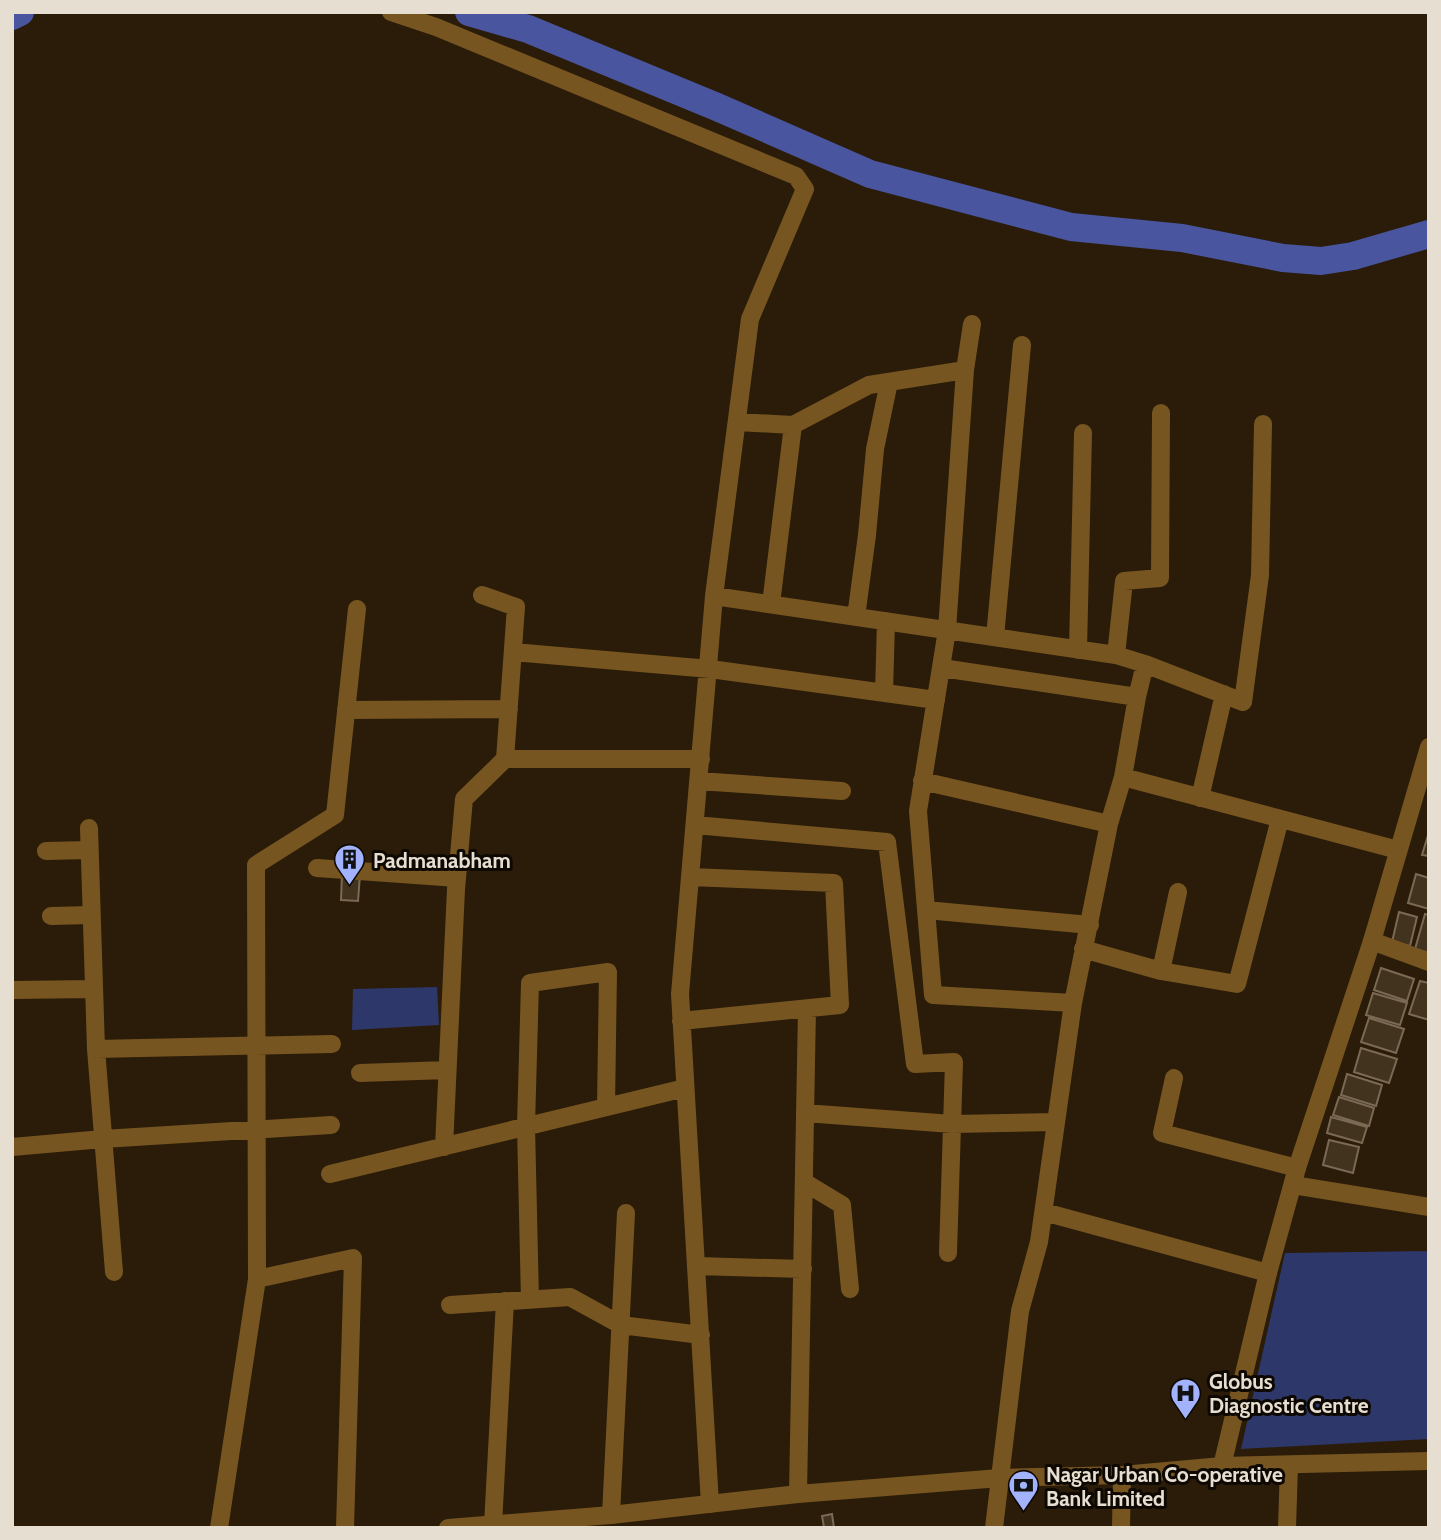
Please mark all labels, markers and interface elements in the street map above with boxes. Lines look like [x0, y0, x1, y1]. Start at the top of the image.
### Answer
building icon: Padmanabham [333, 843, 367, 887]
place label: Padmanabham [373, 848, 511, 873]
place label: Globus Diagnostic Centre [1209, 1369, 1369, 1418]
hospital icon: Globus Diagnostic Centre [1169, 1376, 1203, 1420]
place label: Nagar Urban Co-operative Bank Limited [1046, 1462, 1283, 1511]
bank icon: Nagar Urban Co-operative Bank Limited [1006, 1469, 1040, 1513]

